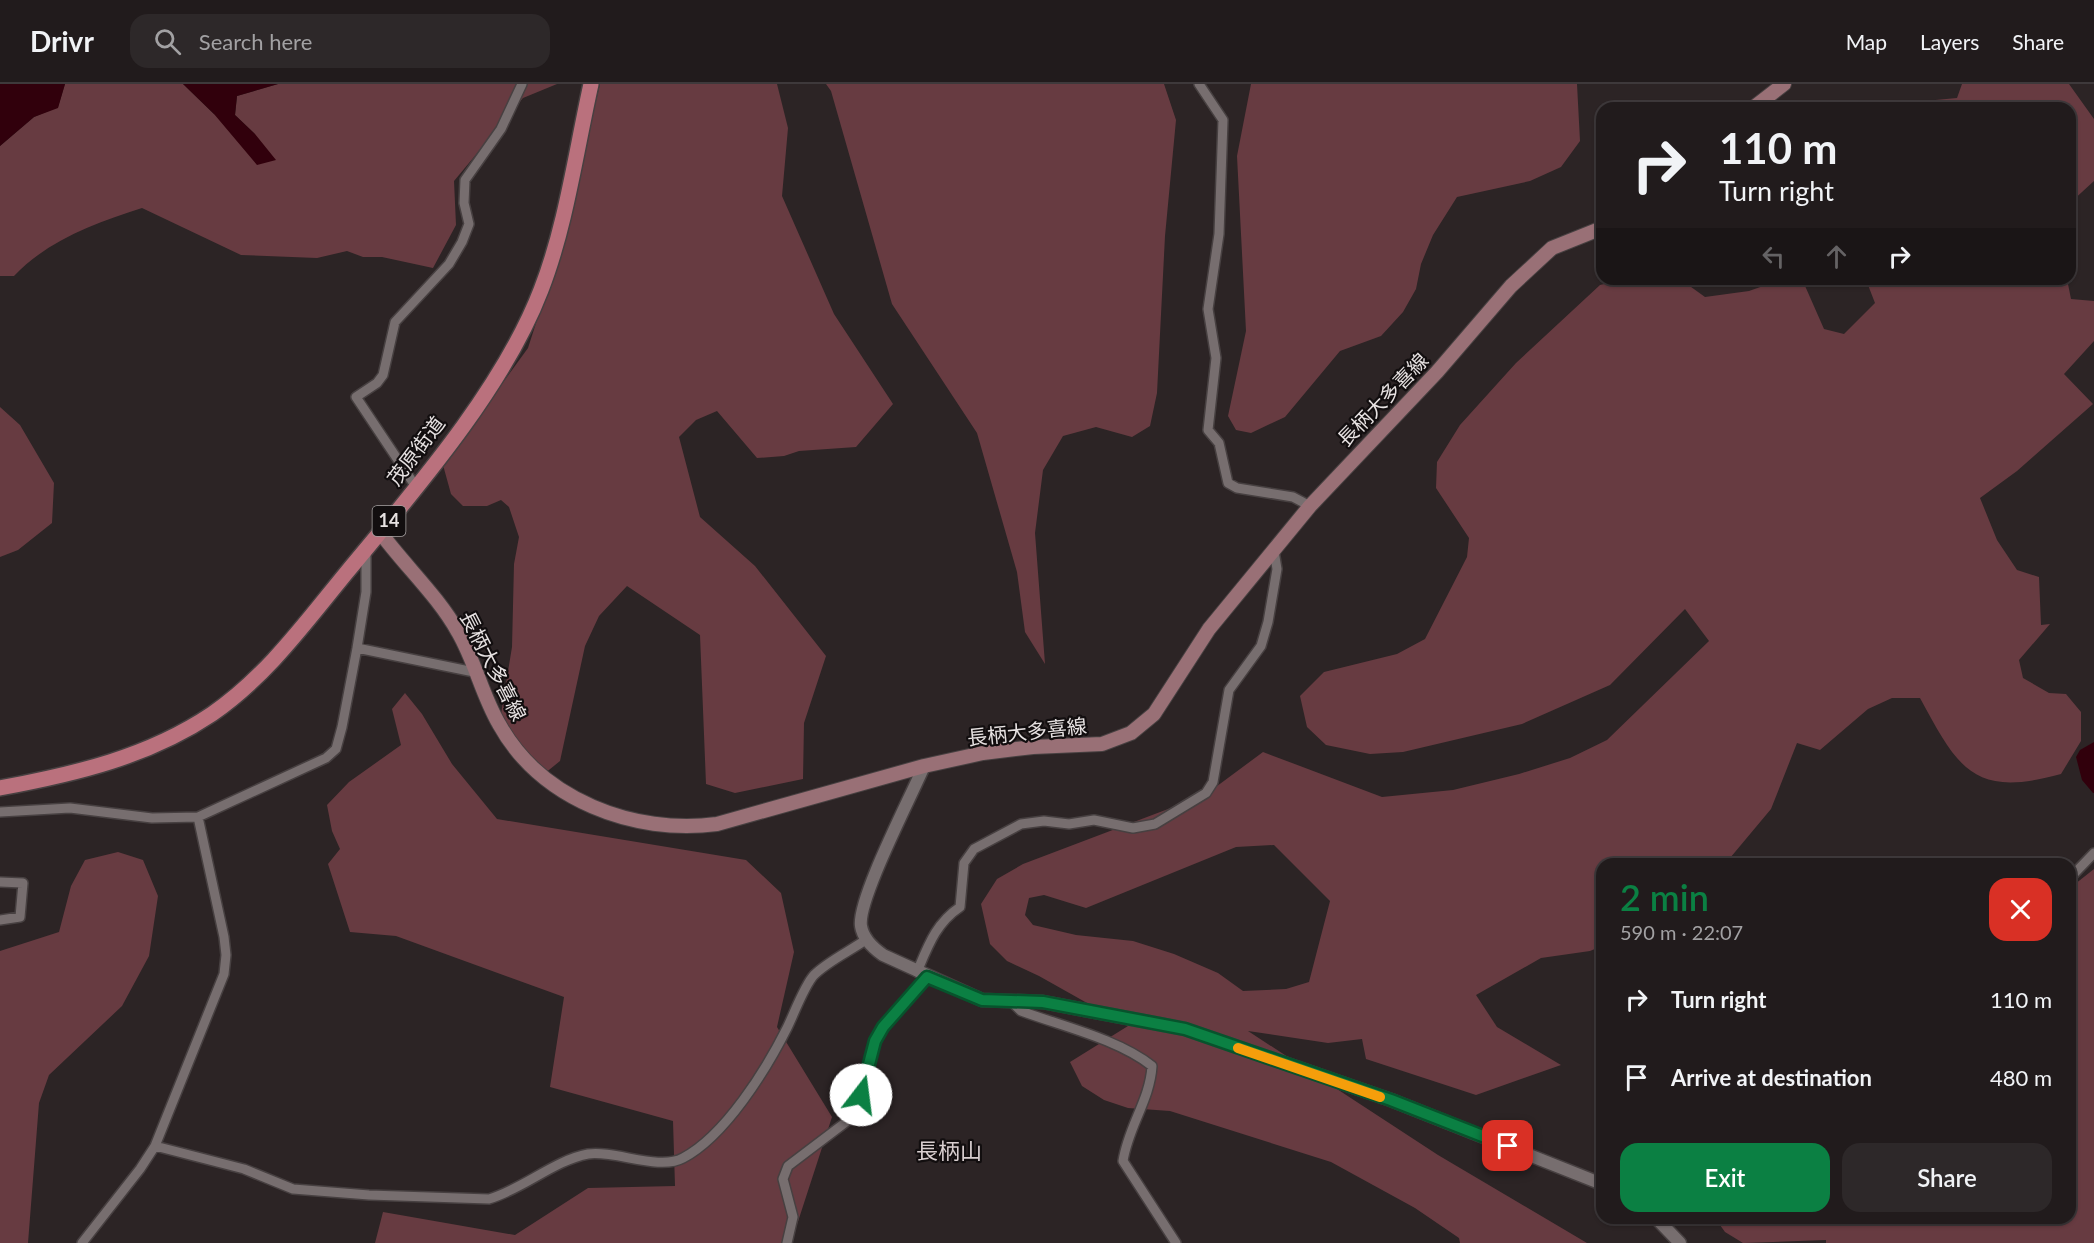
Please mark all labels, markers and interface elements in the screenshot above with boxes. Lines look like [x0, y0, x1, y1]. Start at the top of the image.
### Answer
search box [130, 14, 550, 68]
text: Drivr [30, 24, 94, 58]
icon: search [151, 25, 184, 58]
text: Search here [199, 28, 312, 55]
text: Map [1846, 29, 1887, 54]
text: Layers [1920, 29, 1979, 54]
text: Share [2012, 29, 2064, 54]
text: 110 m [1719, 123, 1837, 173]
icon: right [1620, 126, 1698, 204]
text: Turn right [1719, 174, 1834, 207]
icon: left [1757, 240, 1790, 273]
icon: ahead [1820, 240, 1853, 273]
icon: right [1883, 240, 1916, 273]
street label: 長柄大多喜線 [1332, 348, 1433, 451]
street label: 茂原街道 [382, 411, 449, 490]
road number: 14 [372, 506, 406, 536]
street label: 長柄大多喜線 [456, 607, 532, 724]
street label: 長柄大多喜線 [966, 713, 1088, 749]
text: 2 min [1620, 875, 1709, 919]
button: close [1989, 878, 2052, 941]
text: 590 m · 22:07 [1620, 920, 1743, 944]
icon: right [1620, 983, 1653, 1016]
text: Turn right [1671, 986, 1766, 1013]
text: 110 m [1990, 986, 2052, 1013]
icon: arrive [1620, 1061, 1653, 1094]
position arrow [829, 1063, 893, 1127]
text: Arrive at destination [1671, 1064, 1872, 1091]
text: 480 m [1990, 1064, 2052, 1091]
pin [1482, 1120, 1533, 1171]
icon: arrive [1491, 1129, 1524, 1162]
district label: 長柄山 [916, 1137, 982, 1164]
button: Exit [1620, 1143, 1830, 1212]
button: Share [1842, 1143, 2052, 1212]

